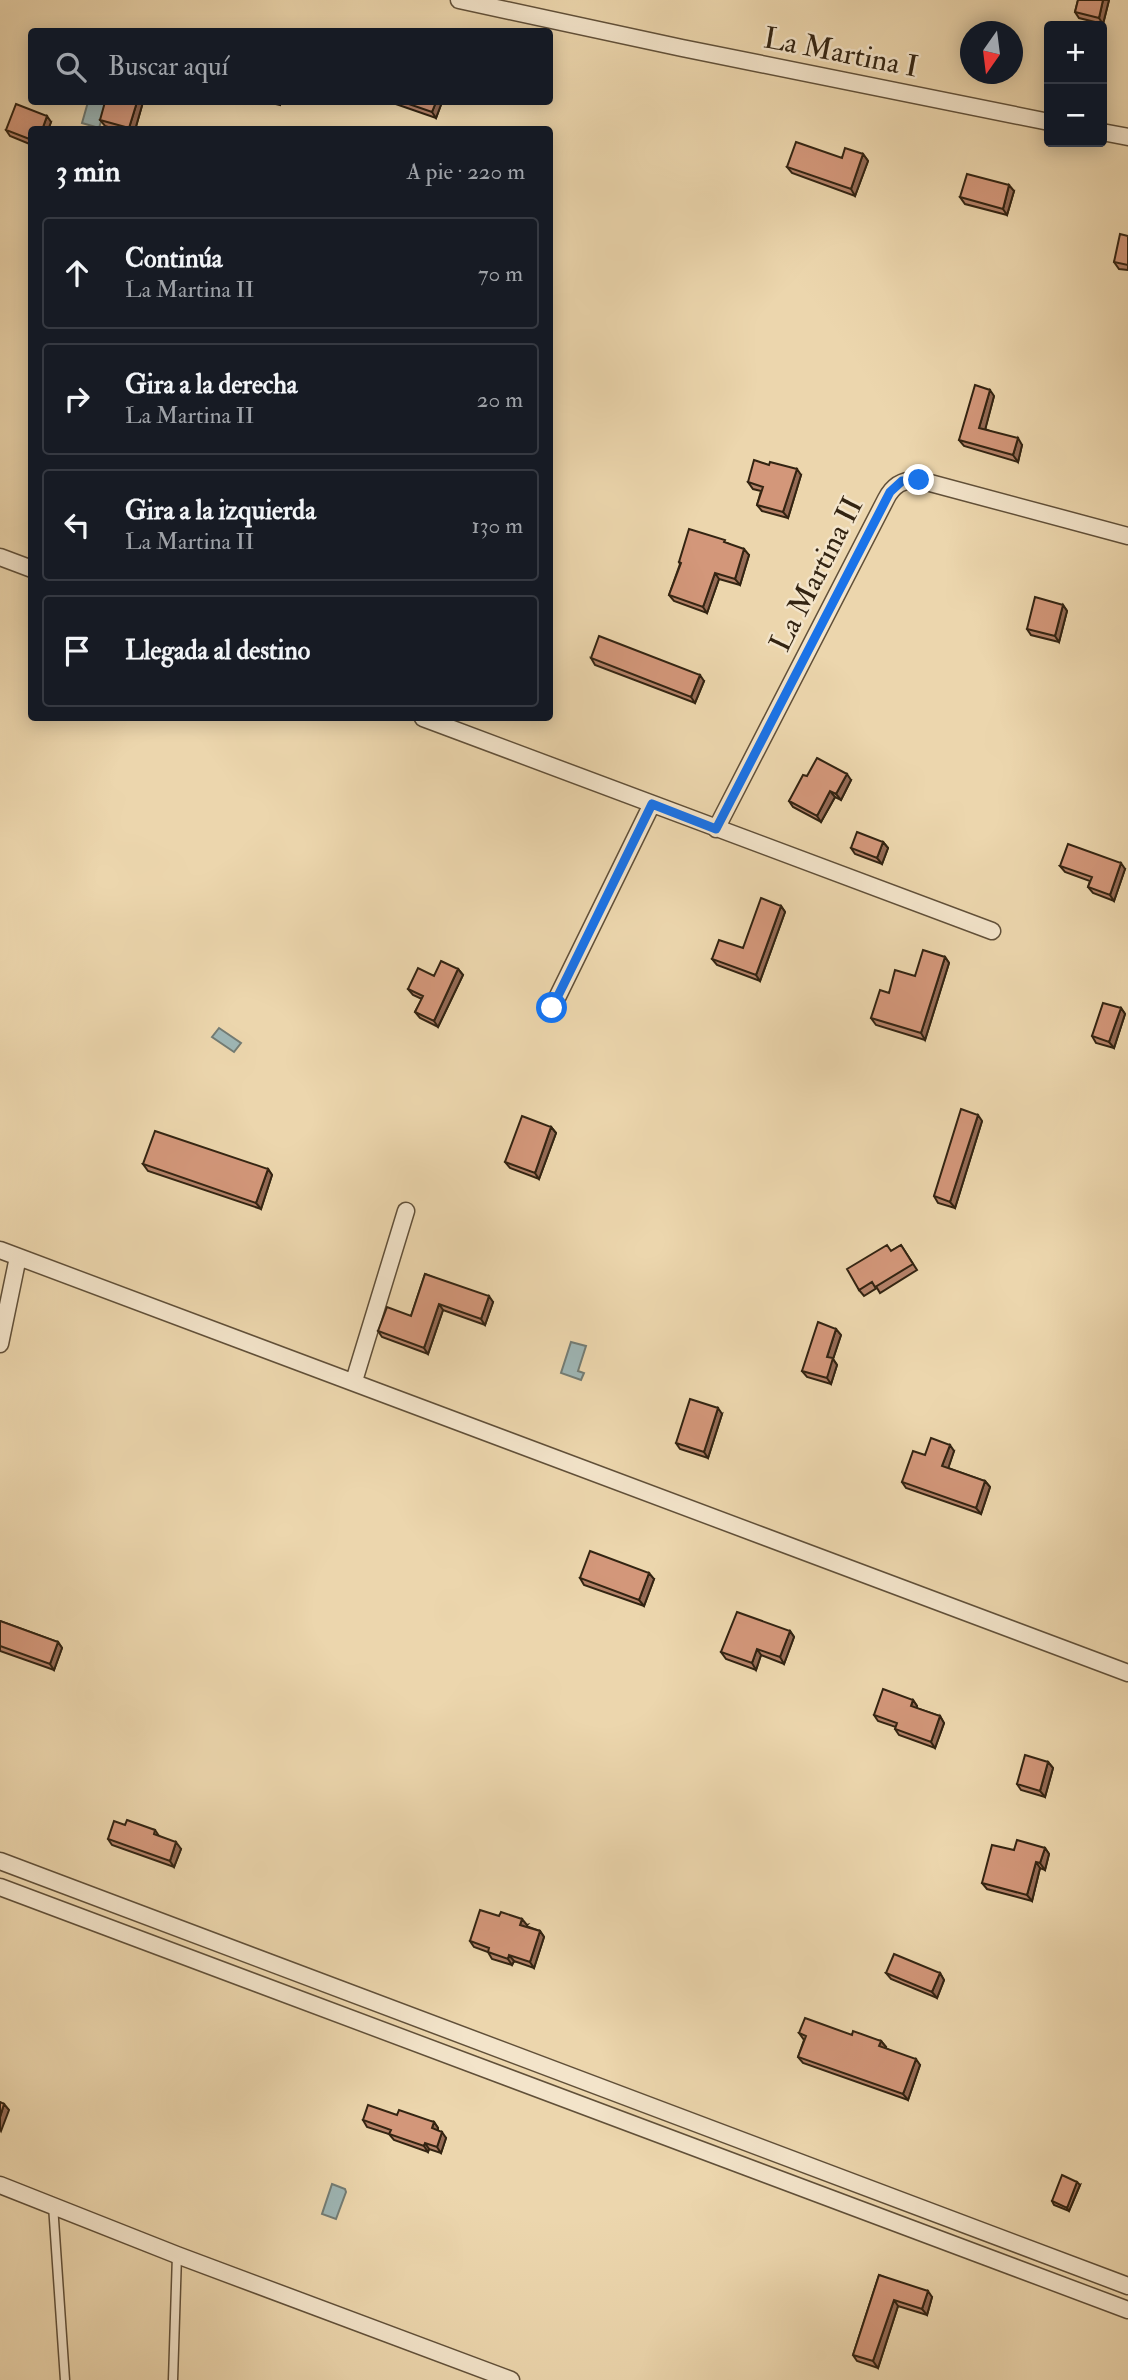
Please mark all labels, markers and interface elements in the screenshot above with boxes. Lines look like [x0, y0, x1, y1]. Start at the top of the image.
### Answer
street label: La Martina I [760, 19, 921, 86]
north arrow [960, 21, 1023, 84]
map controls [1044, 21, 1107, 147]
button: + [1044, 21, 1107, 84]
search box [28, 28, 553, 105]
icon: search [52, 48, 90, 86]
text: Buscar aquí [108, 51, 228, 83]
button: − [1044, 84, 1107, 147]
text: 3 min [56, 153, 121, 190]
text: A pie · 220 m [406, 157, 525, 186]
text: Continúa [125, 243, 223, 275]
icon: ahead [58, 254, 96, 292]
text: 70 m [478, 259, 523, 288]
text: La Martina II [125, 275, 254, 304]
text: Gira a la derecha [125, 369, 298, 401]
icon: right [58, 380, 96, 418]
text: 20 m [477, 385, 523, 414]
text: La Martina II [125, 401, 254, 430]
route end [903, 464, 934, 495]
street label: La Martina II [762, 491, 871, 658]
text: Gira a la izquierda [125, 495, 316, 527]
icon: left [58, 506, 96, 544]
text: 130 m [471, 511, 523, 540]
text: La Martina II [125, 527, 254, 556]
icon: arrive [58, 632, 96, 670]
text: Llegada al destino [125, 635, 310, 667]
route start [536, 992, 567, 1023]

